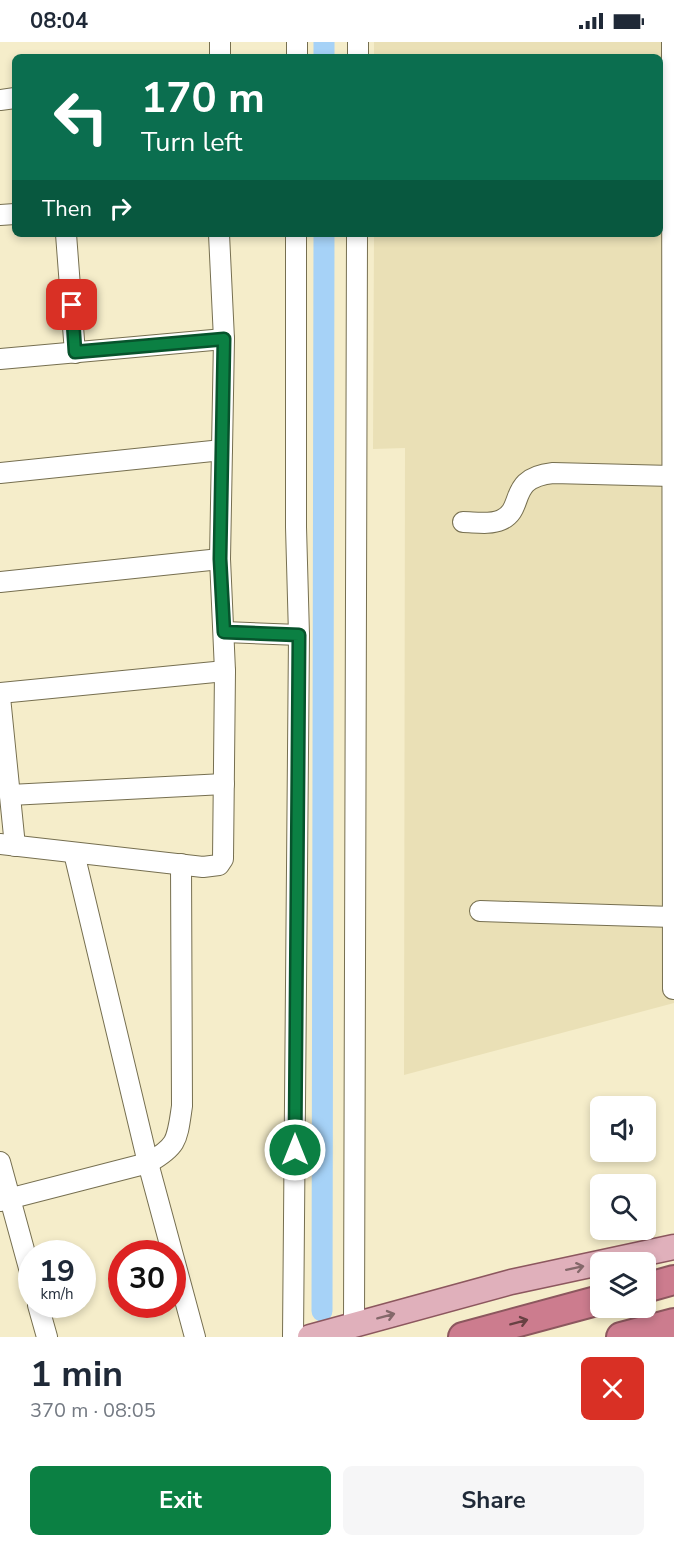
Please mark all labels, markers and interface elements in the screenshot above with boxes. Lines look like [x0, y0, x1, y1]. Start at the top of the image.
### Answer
text: 08:04 [30, 6, 88, 36]
text: 170 m [141, 70, 265, 127]
icon: left [42, 78, 120, 156]
text: Turn left [141, 124, 242, 161]
icon: right [104, 192, 137, 225]
text: Then [42, 194, 92, 224]
pin [46, 279, 97, 330]
icon: arrive [55, 288, 88, 321]
map controls [590, 1096, 656, 1318]
button: sound [590, 1096, 656, 1162]
position arrow [263, 1118, 327, 1182]
button: search [590, 1174, 656, 1240]
speed limit sign: 30 [108, 1240, 186, 1318]
text: 19 [39, 1251, 75, 1292]
button: layers [590, 1252, 656, 1318]
one-way arrow [565, 1262, 585, 1273]
text: km/h [40, 1284, 74, 1304]
one-way arrow [377, 1310, 396, 1321]
one-way arrow [509, 1315, 528, 1327]
text: 1 min [30, 1350, 123, 1399]
button: close [581, 1357, 644, 1420]
text: 370 m · 08:05 [30, 1397, 156, 1424]
button: Exit [30, 1466, 331, 1535]
button: Share [343, 1466, 644, 1535]

